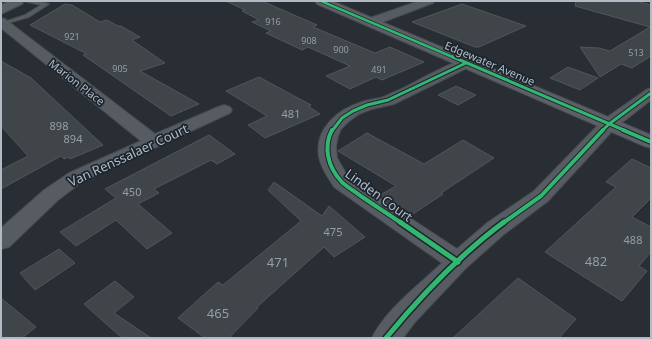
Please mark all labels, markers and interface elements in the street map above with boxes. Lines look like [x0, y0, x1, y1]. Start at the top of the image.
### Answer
house number: 916 [265, 15, 281, 28]
house number: 921 [64, 30, 80, 43]
house number: 908 [301, 34, 317, 47]
street label: Edgewater Avenue [443, 37, 537, 89]
house number: 900 [333, 43, 349, 56]
house number: 513 [628, 46, 644, 59]
street label: Marion Place [46, 55, 108, 109]
house number: 905 [112, 62, 128, 75]
house number: 491 [371, 63, 387, 76]
house number: 481 [282, 106, 300, 121]
house number: 898 [50, 118, 68, 133]
street label: Van Renssalaer Court [65, 119, 191, 191]
house number: 894 [64, 131, 83, 146]
street label: Linden Court [342, 164, 417, 226]
house number: 450 [123, 184, 141, 199]
house number: 475 [324, 224, 342, 239]
house number: 488 [624, 232, 642, 247]
house number: 482 [585, 252, 607, 270]
house number: 471 [267, 253, 289, 271]
house number: 465 [207, 304, 229, 322]

